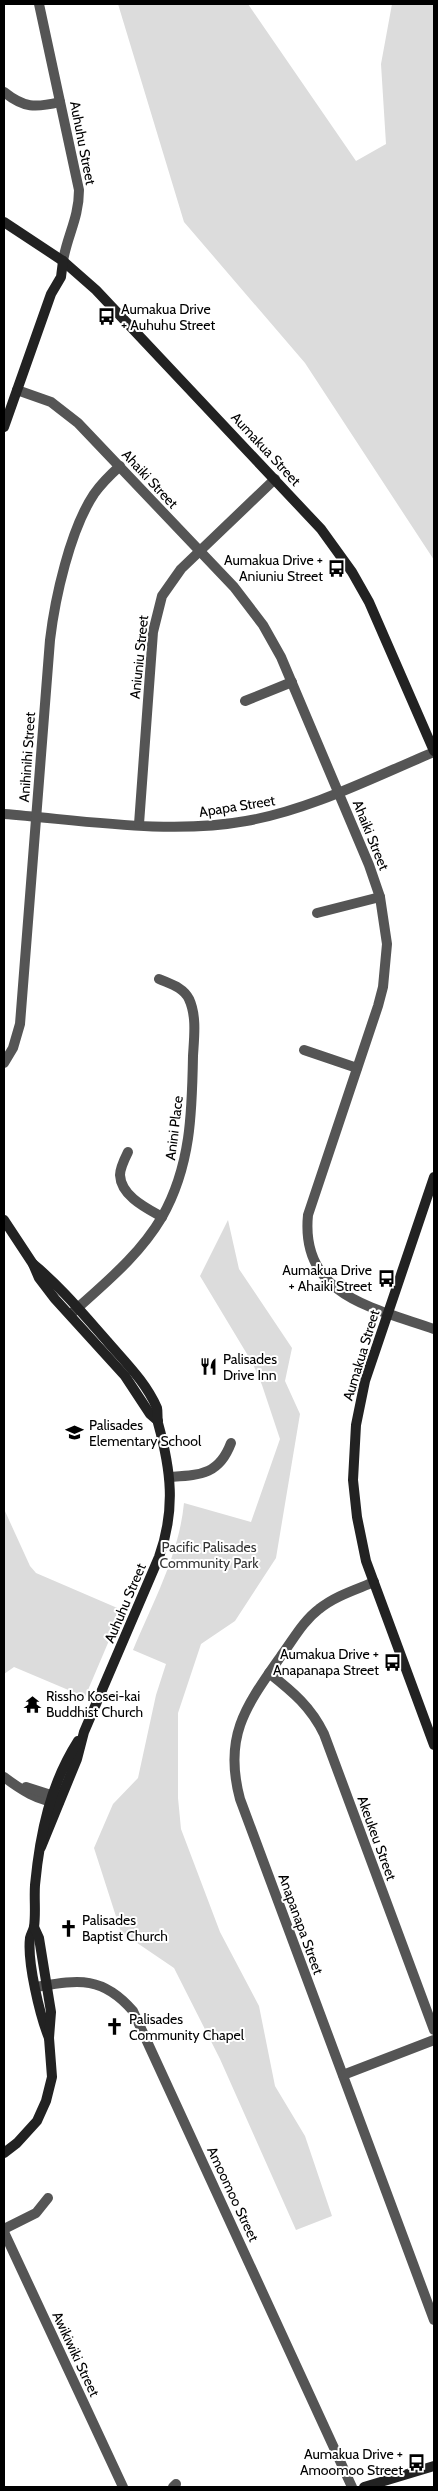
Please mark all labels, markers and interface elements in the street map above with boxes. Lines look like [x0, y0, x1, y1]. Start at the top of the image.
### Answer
street label: Auhuhu Street [66, 100, 100, 187]
place label: Aumakua Drive + Auhuhu Street [121, 300, 215, 334]
bus stop icon: Aumakua Drive + Auhuhu Street [97, 307, 117, 327]
street label: Aumakua Street [227, 408, 305, 490]
street label: Ahaiki Street [118, 446, 182, 512]
place label: Aumakua Drive + Aniuniu Street [224, 551, 323, 585]
bus stop icon: Aumakua Drive + Aniuniu Street [327, 558, 347, 578]
street label: Aniuniu Street [126, 614, 152, 700]
street label: Anihinihi Street [15, 711, 39, 803]
street label: Apapa Street [198, 791, 277, 821]
street label: Ahaiki Street [349, 797, 393, 873]
street label: Anini Place [161, 1095, 187, 1161]
place label: Aumakua Drive + Ahaiki Street [282, 1261, 372, 1295]
bus stop icon: Aumakua Drive + Ahaiki Street [376, 1268, 396, 1288]
street label: Aumakua Street [339, 1307, 383, 1403]
place label: Palisades Drive Inn [223, 1350, 277, 1384]
restaurant icon: Palisades Drive Inn [199, 1357, 219, 1377]
place label: Palisades Elementary School [89, 1416, 202, 1450]
school or university icon: Palisades Elementary School [65, 1423, 85, 1443]
park label: Pacific Palisades Community Park [160, 1538, 259, 1572]
street label: Auhuhu Street [100, 1560, 150, 1646]
place label: Aumakua Drive + Anapanapa Street [273, 1645, 379, 1679]
bus stop icon: Aumakua Drive + Anapanapa Street [383, 1652, 403, 1672]
place label: Rissho Kosei-kai Buddhist Church [46, 1687, 143, 1721]
temple icon: Rissho Kosei-kai Buddhist Church [22, 1694, 42, 1714]
street label: Akeukeu Street [353, 1793, 401, 1883]
street label: Anapanapa Street [274, 1871, 328, 1977]
place label: Palisades Baptist Church [82, 1911, 168, 1945]
church icon: Palisades Baptist Church [58, 1918, 78, 1938]
place label: Palisades Community Chapel [129, 2010, 245, 2044]
church icon: Palisades Community Chapel [105, 2017, 125, 2037]
street label: Amoomoo Street [203, 2143, 263, 2245]
street label: Awikiwiki Street [48, 2308, 104, 2400]
place label: Aumakua Drive + Amoomoo Street [300, 2445, 403, 2479]
bus stop icon: Aumakua Drive + Amoomoo Street [407, 2452, 427, 2472]

